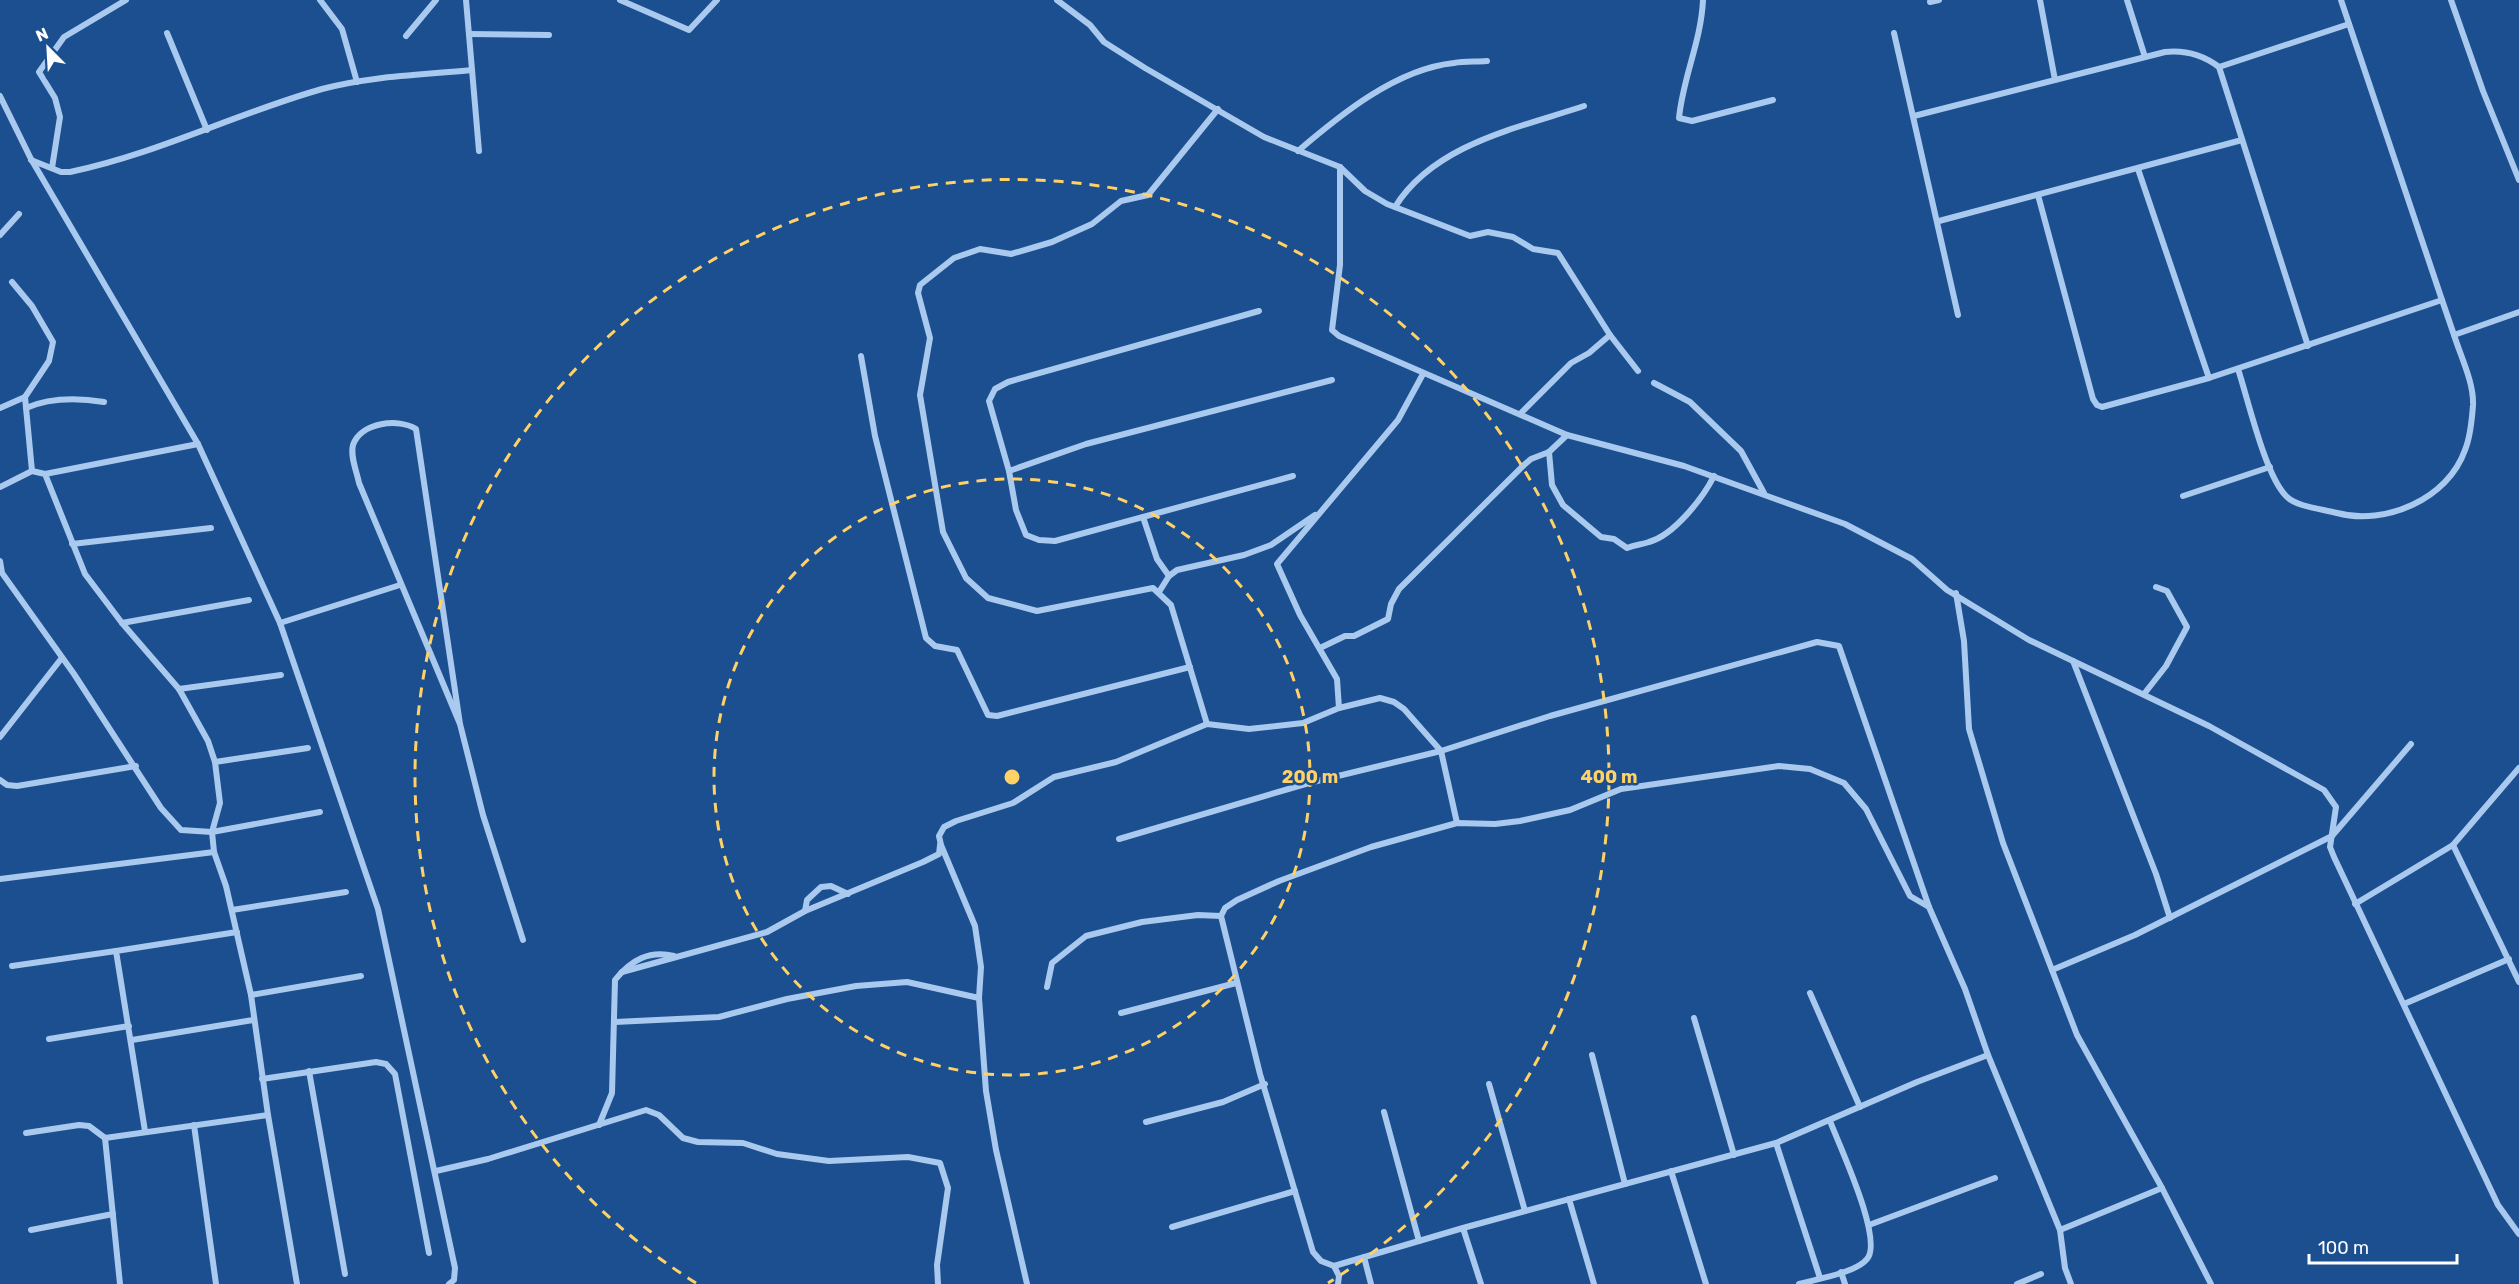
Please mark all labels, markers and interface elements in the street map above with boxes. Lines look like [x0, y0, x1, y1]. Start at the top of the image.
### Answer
north arrow [18, 18, 78, 78]
text: N [33, 24, 51, 46]
text: 200 m [1282, 766, 1338, 788]
text: 400 m [1580, 766, 1638, 788]
centre of rings [1002, 767, 1022, 787]
scale bar [2309, 1227, 2458, 1265]
text: 100 m [2318, 1237, 2369, 1259]

